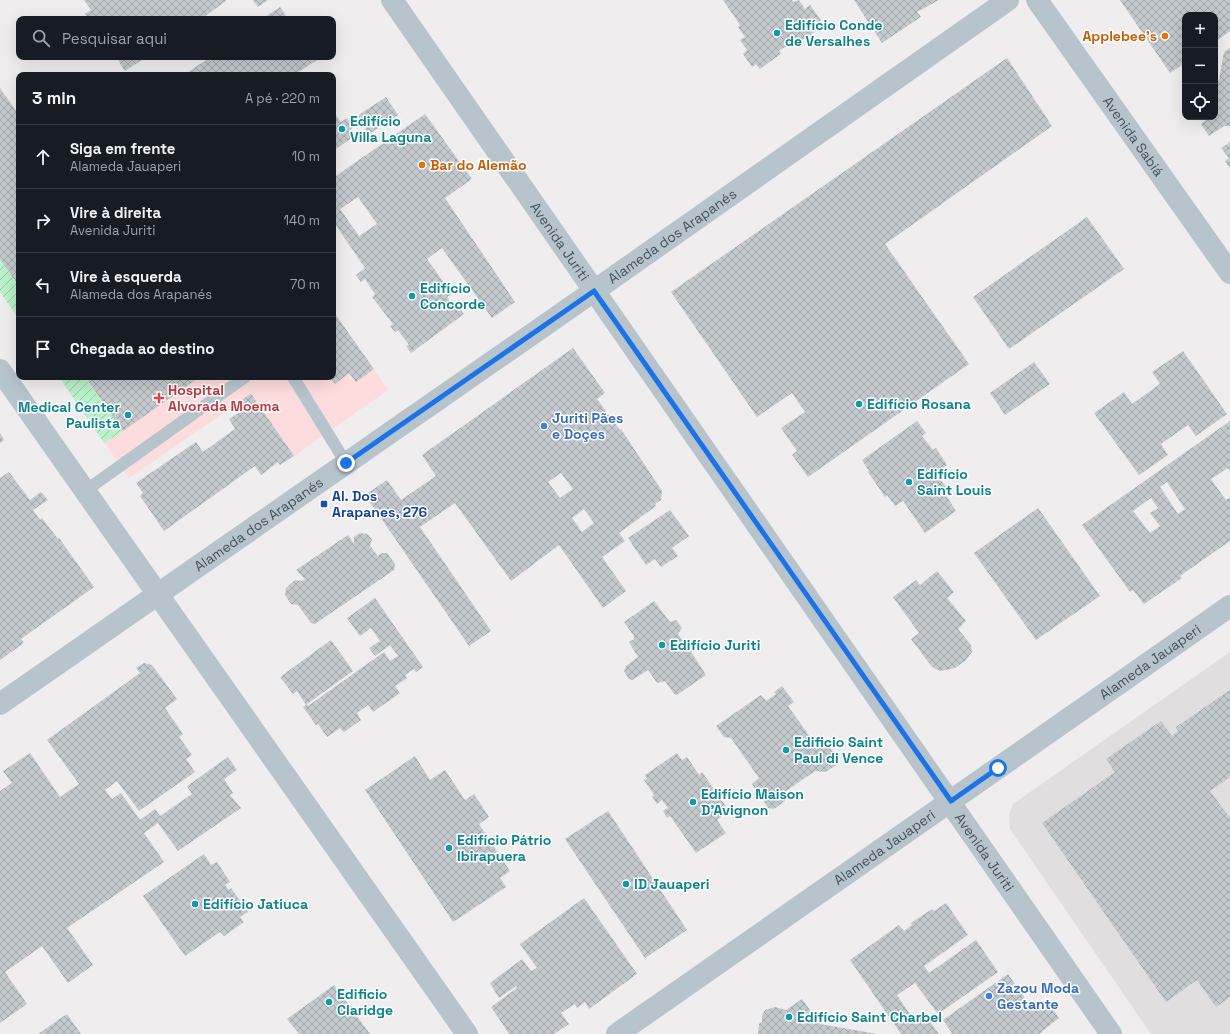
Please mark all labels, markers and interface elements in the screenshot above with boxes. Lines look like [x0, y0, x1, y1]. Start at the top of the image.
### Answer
map controls [1182, 12, 1218, 120]
button: + [1182, 12, 1218, 48]
search box [16, 16, 336, 60]
place label: Edifício Conde de Versalhes [785, 16, 883, 50]
icon: search [30, 27, 52, 49]
place label: Applebee's [1082, 27, 1157, 45]
marker: Edifício Conde de Versalhes [772, 28, 782, 38]
text: Pesquisar aqui [62, 29, 167, 48]
marker: Applebee's [1160, 31, 1170, 41]
button: − [1182, 48, 1218, 84]
button: locate [1182, 84, 1218, 120]
text: 3 min [32, 87, 76, 109]
text: A pé · 220 m [245, 90, 320, 107]
street label: Avenida Sabiá [1099, 93, 1168, 180]
place label: Edifício Villa Laguna [350, 112, 431, 146]
marker: Edifício Villa Laguna [337, 124, 347, 134]
text: Siga em frente [70, 139, 176, 158]
icon: ahead [32, 146, 54, 168]
text: 10 m [292, 148, 320, 165]
place label: Bar do Alemão [430, 156, 527, 174]
text: Alameda Jauaperi [70, 158, 181, 175]
marker: Bar do Alemão [417, 160, 427, 170]
street label: Alameda dos Arapanés [604, 185, 740, 287]
street label: Avenida Juriti [526, 198, 594, 284]
text: Vire à direita [70, 203, 161, 222]
icon: right [32, 210, 54, 232]
text: 140 m [284, 212, 320, 229]
text: Avenida Juriti [70, 222, 155, 239]
text: Vire à esquerda [70, 267, 182, 286]
icon: left [32, 274, 54, 296]
text: 70 m [290, 276, 320, 293]
place label: Edifício Concorde [420, 279, 485, 313]
text: Alameda dos Arapanés [70, 286, 212, 303]
marker: Edifício Concorde [407, 291, 417, 301]
icon: arrive [32, 338, 54, 360]
text: Chegada ao destino [70, 339, 214, 358]
place label: Hospital Alvorada Moema [168, 381, 280, 415]
marker: Hospital Alvorada Moema [153, 392, 165, 404]
place label: Edifício Rosana [867, 395, 971, 413]
place label: Medical Center Paulista [18, 398, 120, 432]
marker: Edifício Rosana [854, 399, 864, 409]
place label: Juriti Pães e Doçes [552, 409, 623, 443]
marker: Medical Center Paulista [123, 410, 133, 420]
marker: Juriti Pães e Doçes [539, 421, 549, 431]
route end [337, 454, 355, 472]
place label: Edifício Saint Louis [917, 465, 992, 499]
street label: Alameda dos Arapanés [191, 473, 327, 575]
marker: Edifício Saint Louis [904, 477, 914, 487]
place label: Al. Dos Arapanes, 276 [332, 487, 428, 521]
marker: Al. Dos Arapanes, 276 [319, 499, 329, 509]
street label: Alameda Jauaperi [1096, 620, 1204, 704]
place label: Edifício Juriti [670, 636, 760, 654]
marker: Edifício Juriti [657, 640, 667, 650]
place label: Edificio Saint Paul di Vence [794, 733, 883, 767]
marker: Edificio Saint Paul di Vence [781, 745, 791, 755]
route start [989, 759, 1007, 777]
place label: Edifício Maison D'Avignon [701, 785, 804, 819]
marker: Edifício Maison D'Avignon [688, 797, 698, 807]
street label: Alameda Jauaperi [830, 806, 939, 889]
street label: Avenida Juriti [951, 809, 1018, 895]
place label: Edifício Pátrio Ibirapuera [457, 831, 551, 865]
marker: Edifício Pátrio Ibirapuera [444, 843, 454, 853]
place label: ID Jauaperi [634, 875, 710, 893]
marker: ID Jauaperi [621, 879, 631, 889]
place label: Edifício Jatiuca [203, 895, 308, 913]
marker: Edifício Jatiuca [190, 899, 200, 909]
place label: Zazou Moda Gestante [997, 979, 1079, 1013]
place label: Edificio Claridge [337, 985, 393, 1019]
marker: Zazou Moda Gestante [984, 991, 994, 1001]
marker: Edificio Claridge [324, 997, 334, 1007]
place label: Edifício Saint Charbel [797, 1008, 942, 1026]
marker: Edifício Saint Charbel [784, 1012, 794, 1022]

